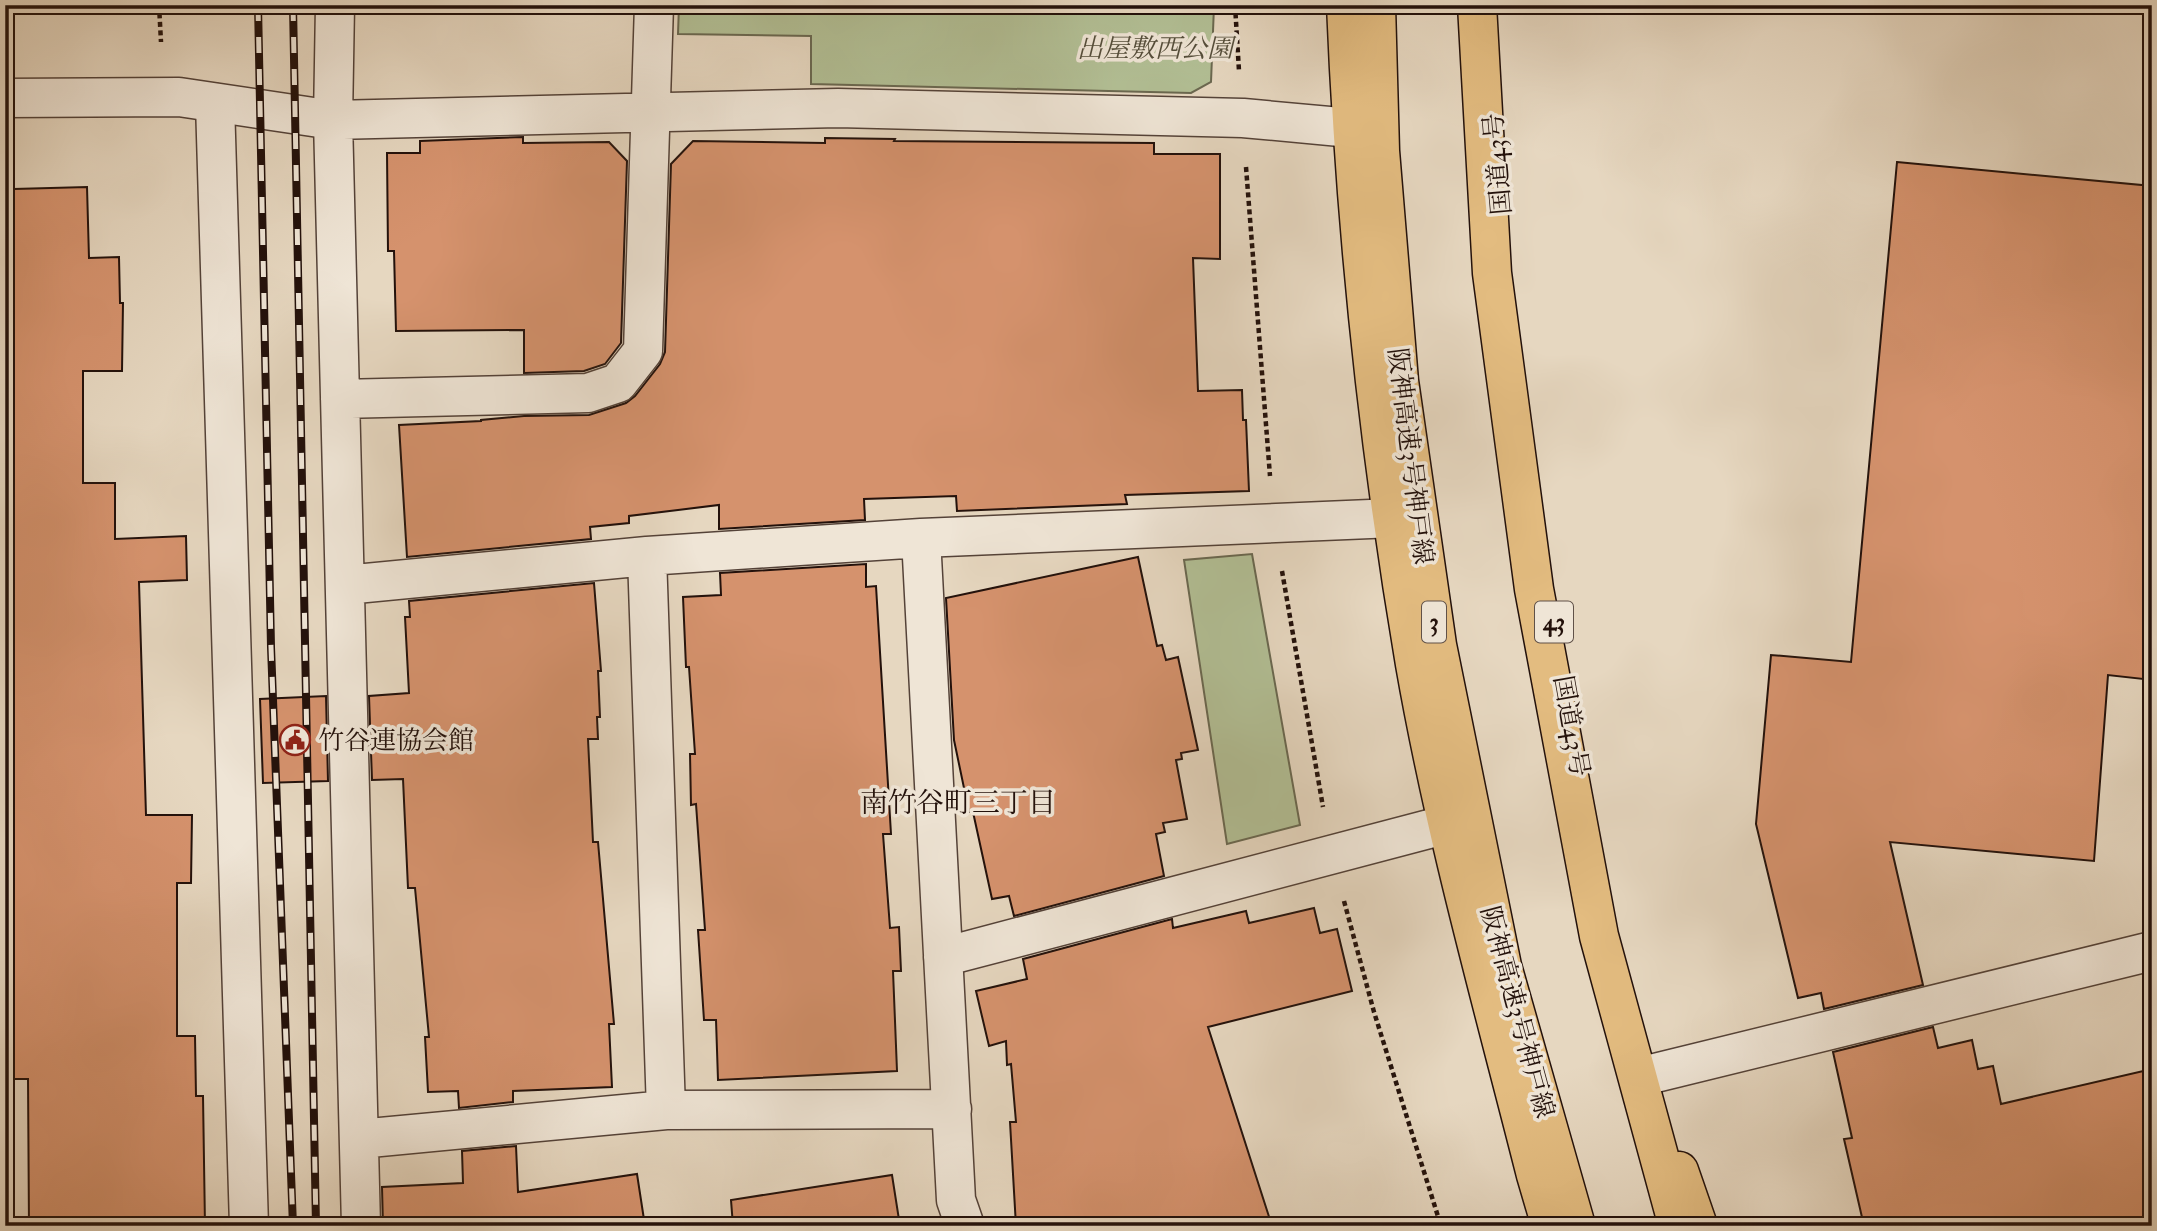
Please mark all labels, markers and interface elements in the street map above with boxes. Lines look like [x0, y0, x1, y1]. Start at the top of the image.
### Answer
park label: 出屋敷西公園 [1077, 33, 1237, 65]
street label: 国道43号 [1478, 112, 1518, 216]
street label: 阪神高速3号神戸線 [1381, 346, 1439, 566]
road number: 3 [1422, 602, 1446, 642]
road number: 43 [1535, 602, 1573, 642]
street label: 国道43号 [1546, 673, 1596, 779]
public building icon: 竹谷連協会館 [278, 723, 312, 757]
place label: 竹谷連協会館 [318, 725, 474, 757]
district label: 南竹谷町三丁目 [860, 786, 1056, 821]
street label: 阪神高速3号神戸線 [1473, 903, 1561, 1122]

